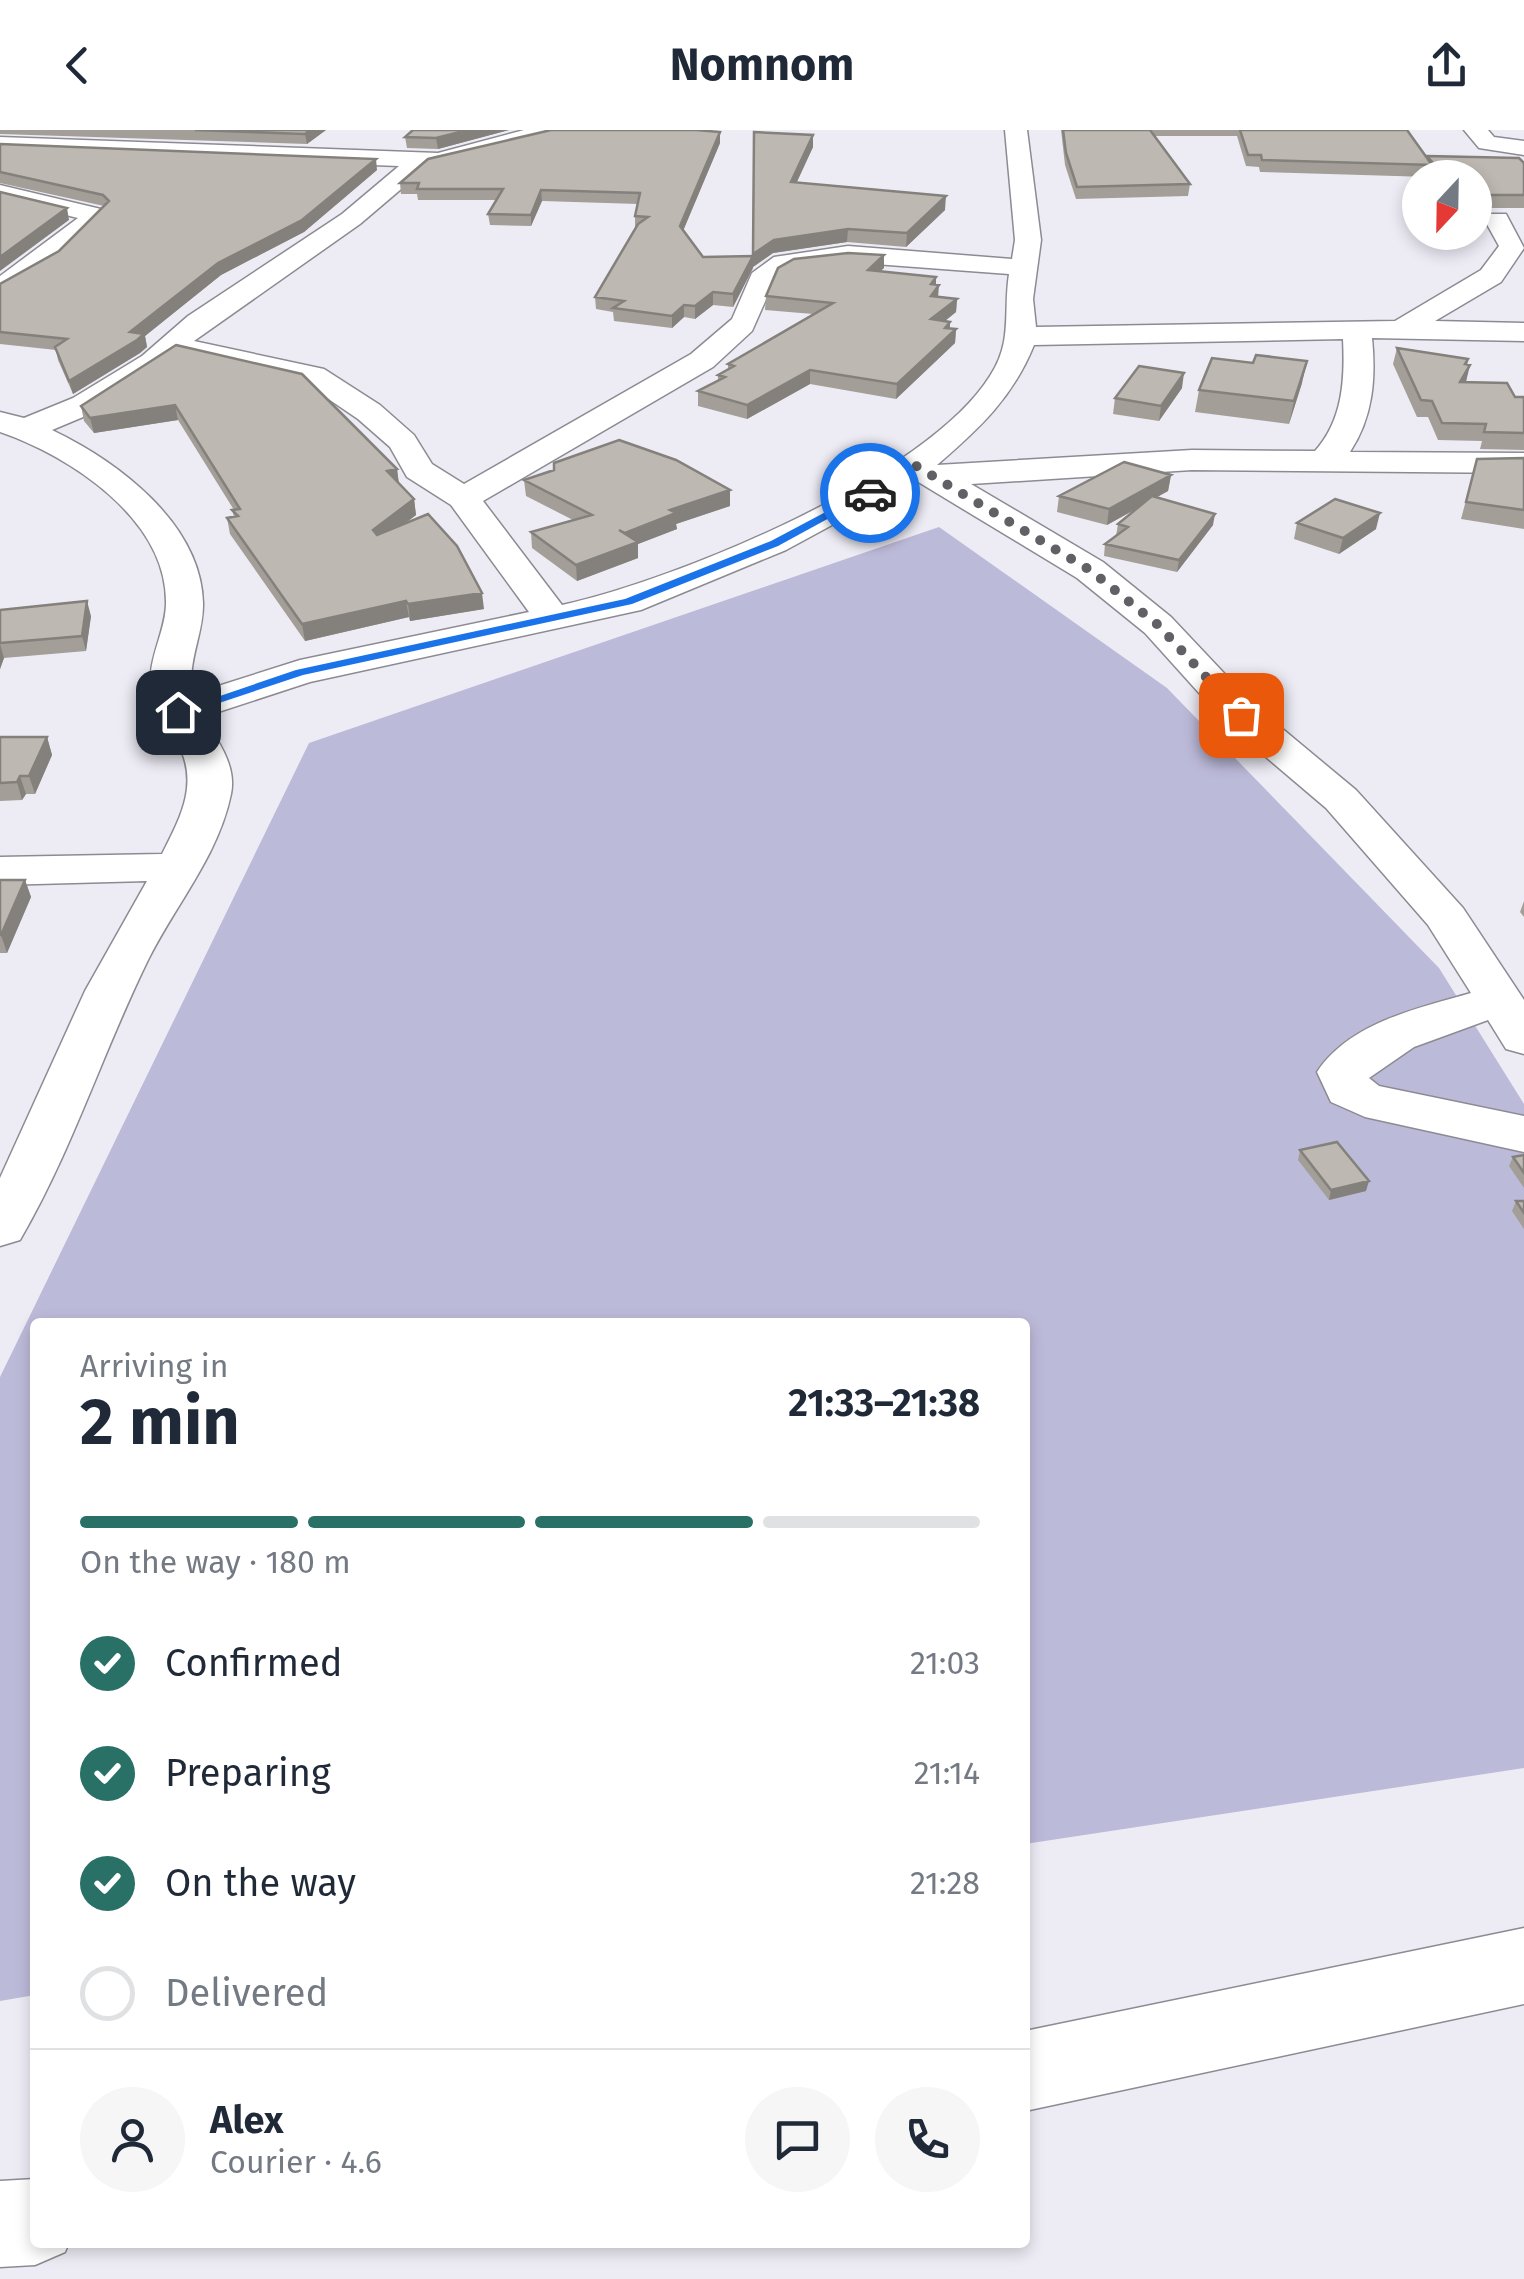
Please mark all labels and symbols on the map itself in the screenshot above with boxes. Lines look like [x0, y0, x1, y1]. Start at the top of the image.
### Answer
north arrow [1402, 160, 1492, 250]
courier [820, 443, 920, 543]
pin [136, 670, 221, 755]
pin [1199, 673, 1284, 758]

